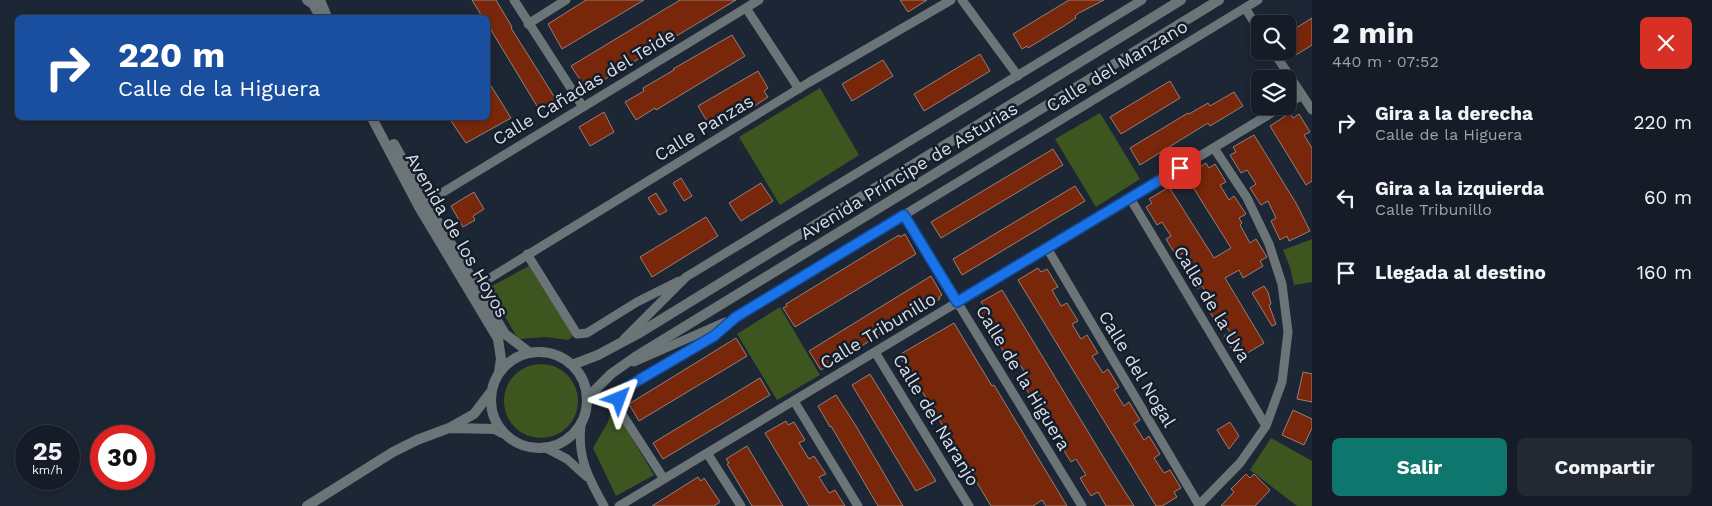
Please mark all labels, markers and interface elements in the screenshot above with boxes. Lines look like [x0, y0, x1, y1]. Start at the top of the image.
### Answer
street label: Calle del Manzano [1042, 15, 1191, 116]
map controls [1251, 15, 1296, 115]
button: search [1251, 15, 1296, 60]
text: 2 min [1332, 15, 1414, 50]
button: close [1640, 17, 1692, 69]
street label: Calle Cañadas del Teide [489, 24, 679, 149]
text: 220 m [118, 34, 225, 76]
icon: right [35, 35, 100, 100]
text: 440 m · 07:52 [1332, 52, 1439, 71]
button: layers [1251, 70, 1296, 115]
text: Calle de la Higuera [118, 76, 320, 101]
street label: Calle Panzas [650, 90, 757, 165]
street label: Avenida Príncipe de Asturias [796, 97, 1021, 244]
text: Gira a la derecha [1375, 102, 1533, 125]
icon: right [1332, 109, 1360, 137]
text: 220 m [1633, 111, 1692, 134]
text: Calle de la Higuera [1375, 125, 1522, 144]
pin [1159, 147, 1201, 189]
street label: Avenida de los Hoyos [402, 148, 513, 321]
icon: arrive [1166, 154, 1194, 182]
text: Gira a la izquierda [1375, 177, 1544, 200]
icon: left [1332, 184, 1360, 212]
text: 60 m [1644, 186, 1692, 209]
text: Calle Tribunillo [1375, 200, 1492, 219]
street label: Calle de la Uva [1170, 242, 1255, 365]
icon: arrive [1332, 259, 1360, 287]
text: Llegada al destino [1375, 261, 1546, 284]
text: 160 m [1637, 261, 1692, 284]
street label: Calle Tribunillo [816, 288, 940, 373]
street label: Calle de la Higuera [972, 301, 1075, 454]
street label: Calle del Nogal [1094, 307, 1181, 431]
street label: Calle del Naranjo [889, 350, 984, 489]
position arrow [592, 372, 644, 424]
speed limit sign: 30 [90, 425, 155, 490]
text: 25 [33, 437, 62, 466]
button: Salir [1332, 438, 1507, 496]
button: Compartir [1517, 438, 1692, 496]
text: km/h [32, 463, 63, 477]

